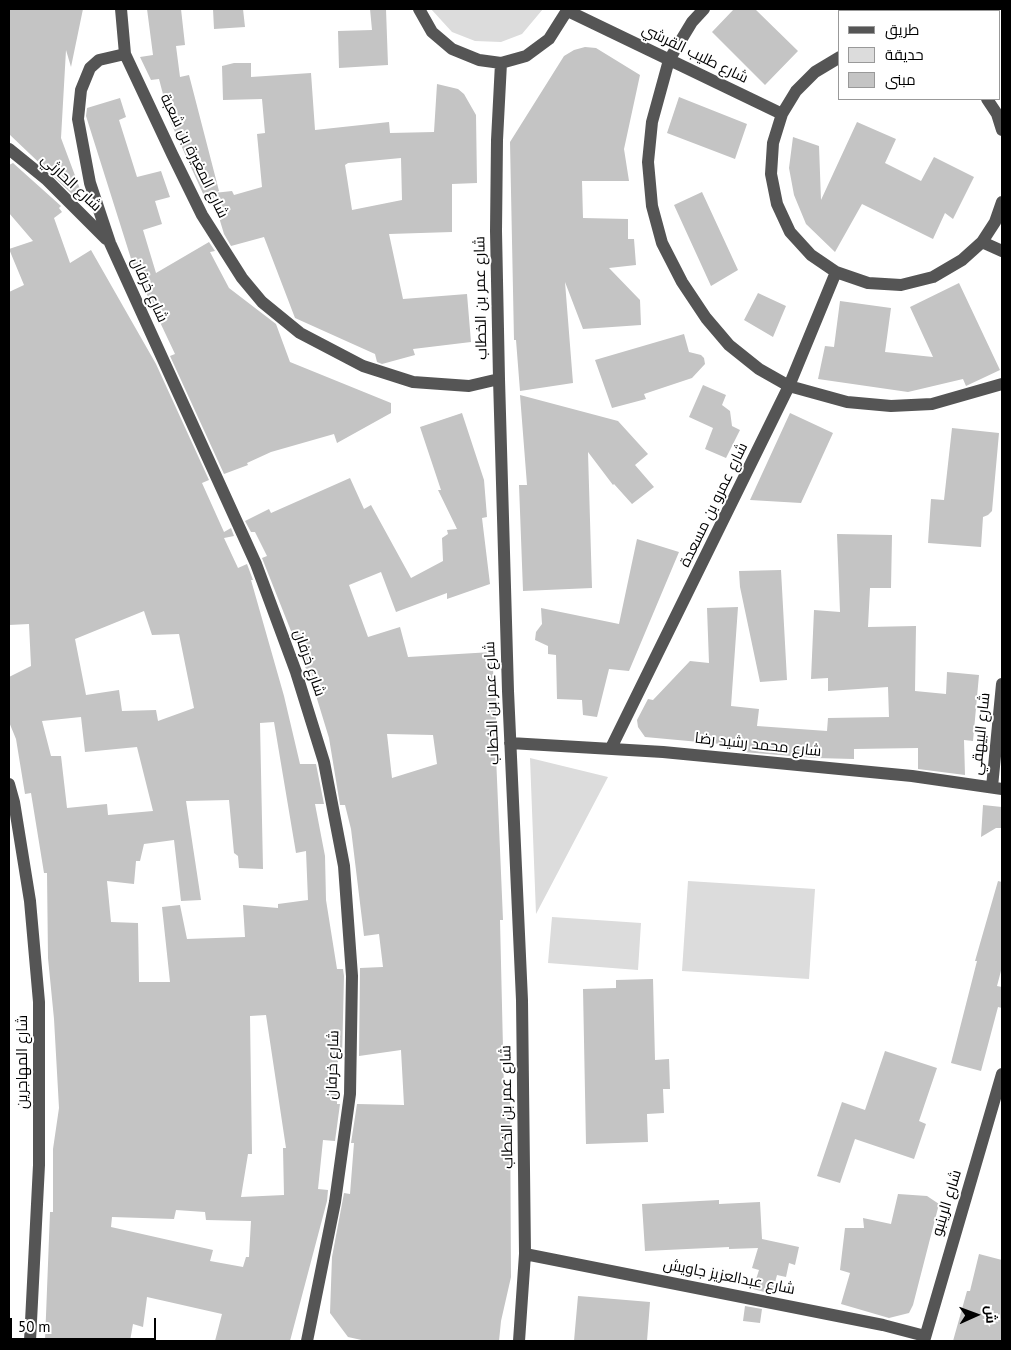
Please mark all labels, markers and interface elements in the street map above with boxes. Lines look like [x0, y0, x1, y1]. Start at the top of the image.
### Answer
legend [838, 10, 1001, 100]
street label: شارع طليب القرشي [639, 20, 751, 88]
text: طريق [885, 20, 919, 39]
text: حديقة [885, 45, 924, 64]
text: مبنى [885, 70, 916, 89]
street label: شارع المغيرة بن شعبة [156, 91, 232, 221]
street label: شارع الحارثي [37, 151, 105, 215]
street label: شارع عمر بن الخطاب [471, 236, 491, 360]
street label: شارع خرفان [127, 255, 171, 325]
street label: شارع عمرو بن مسعدة [676, 440, 752, 570]
street label: شارع خرفان [289, 627, 329, 699]
street label: شارع عمر بن الخطاب [481, 641, 503, 765]
street label: شارع البيهقي [968, 692, 994, 776]
street label: شارع محمد رشيد رضا [694, 729, 822, 761]
street label: شارع المهاجرين [14, 1015, 32, 1109]
street label: شارع خرفان [323, 1030, 343, 1100]
street label: شارع عمر بن الخطاب [497, 1045, 517, 1169]
street label: شارع الرينبو [928, 1168, 966, 1238]
street label: شارع عبدالعزيز جاويش [662, 1255, 796, 1299]
north arrow [951, 1290, 1001, 1340]
text: ش [982, 1305, 1000, 1324]
scale bar [12, 1308, 159, 1340]
text: 50 m [18, 1317, 51, 1336]

